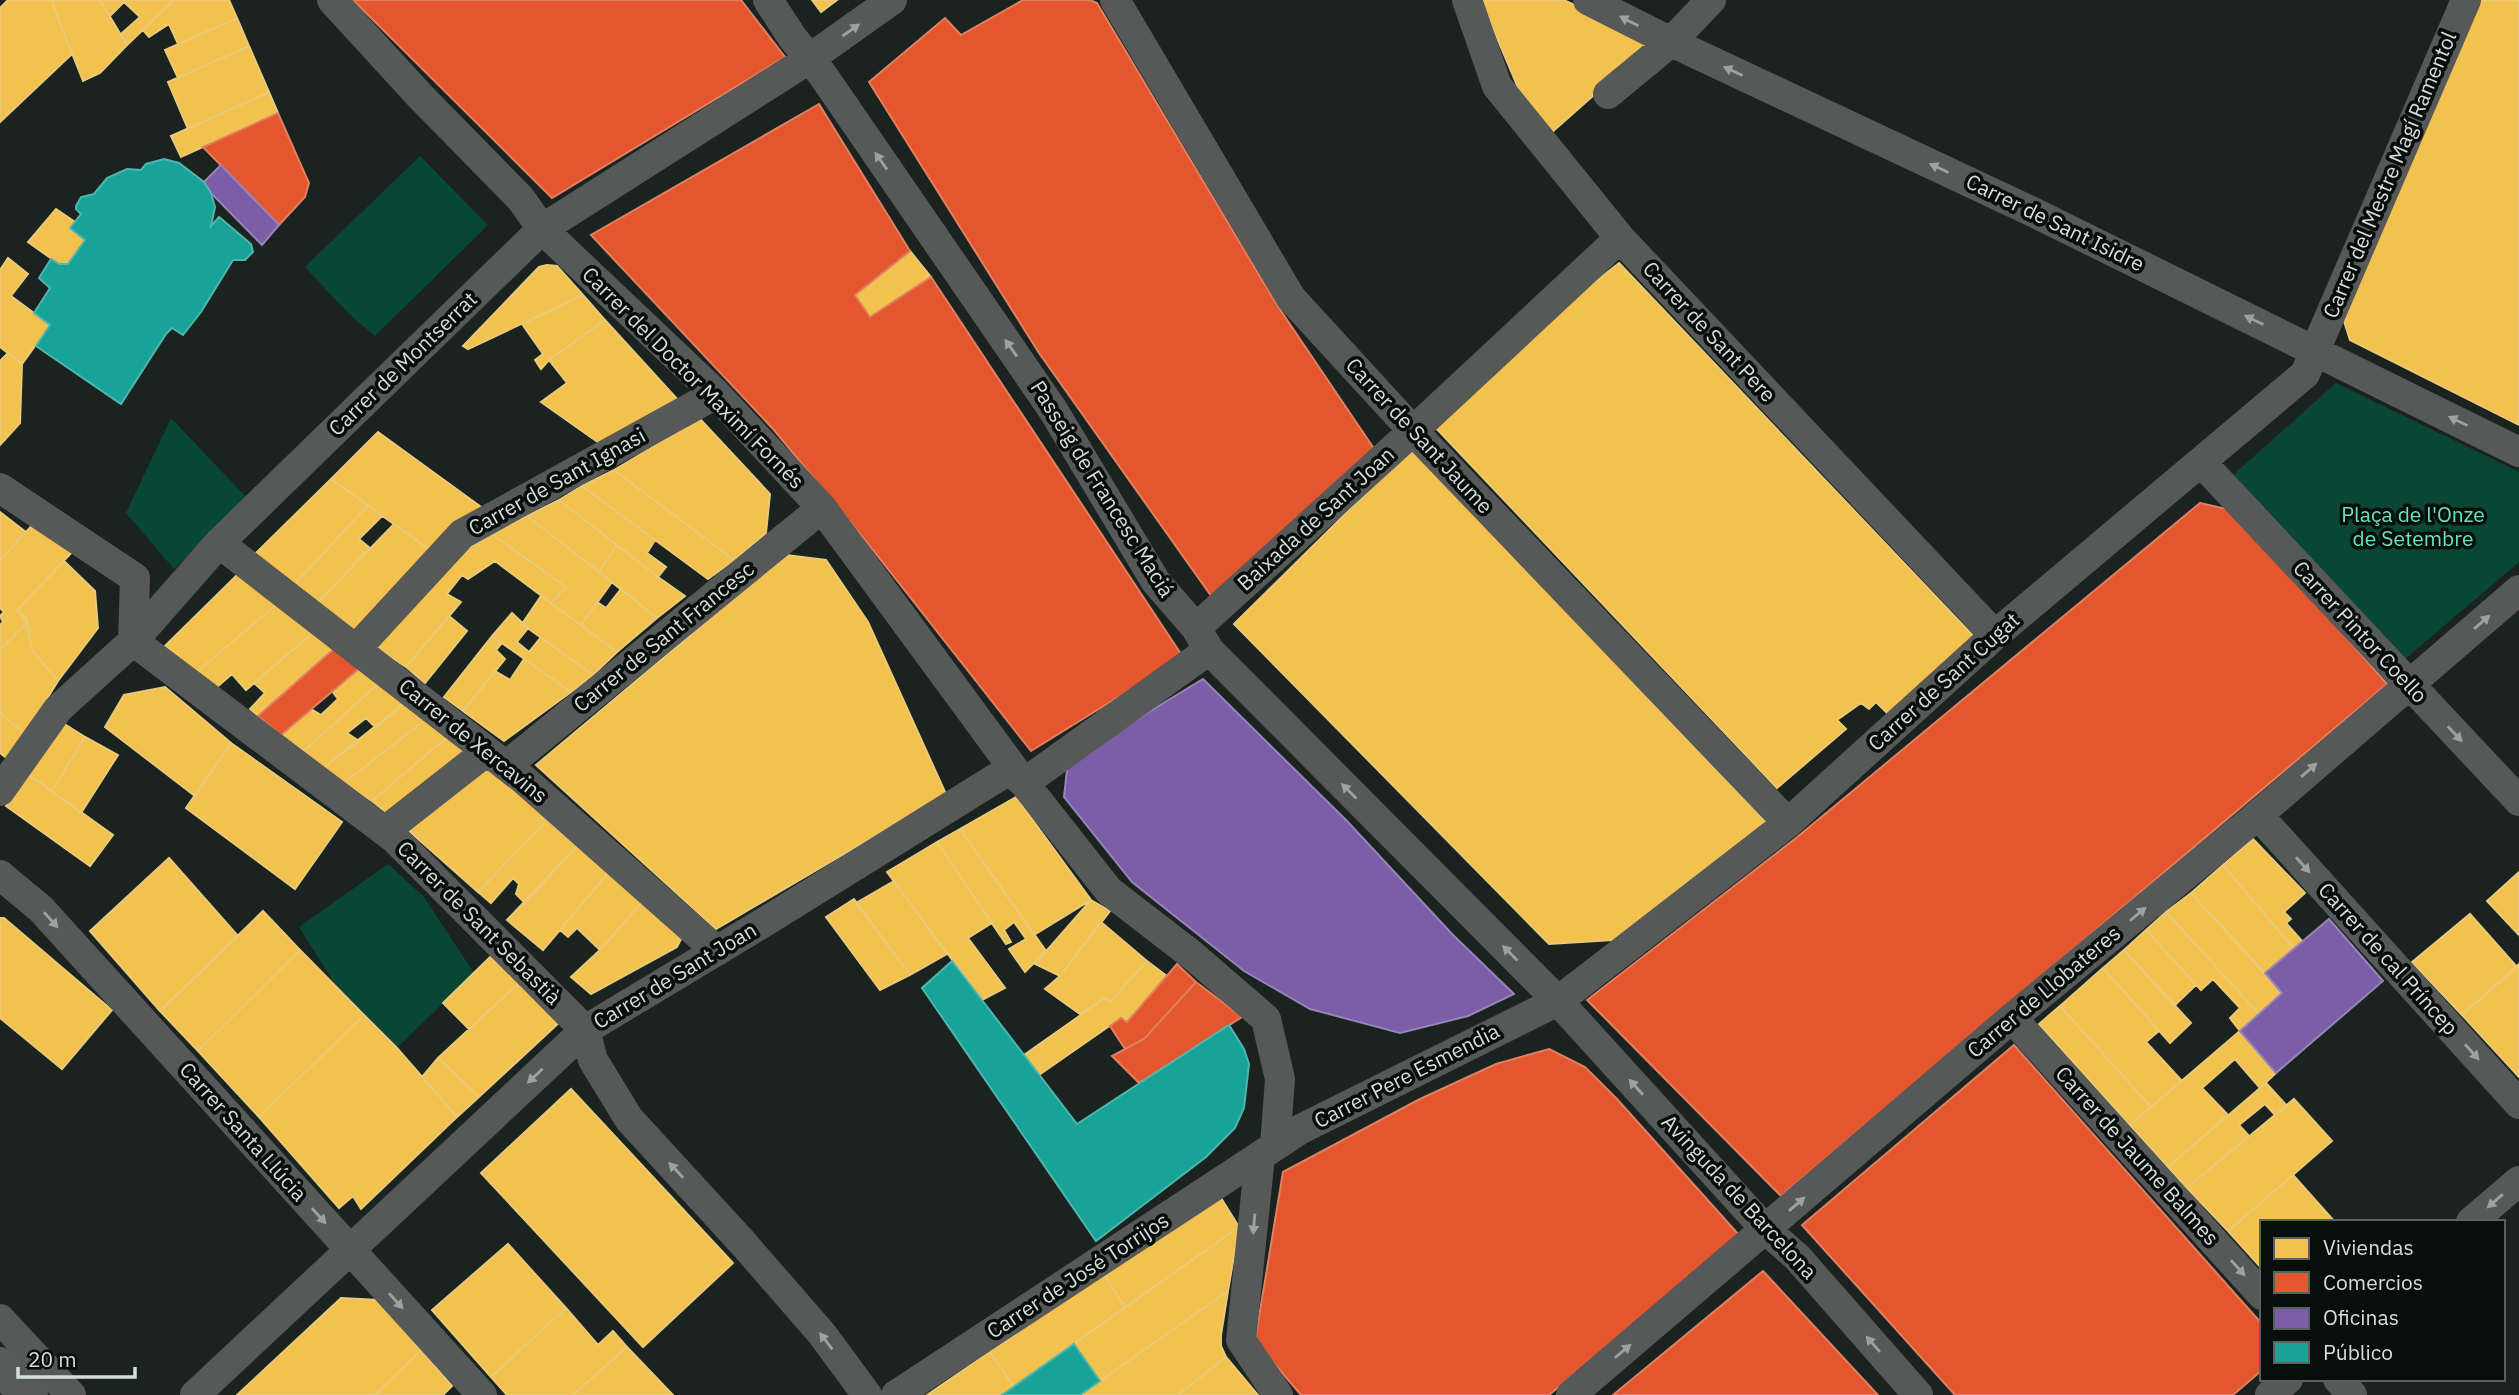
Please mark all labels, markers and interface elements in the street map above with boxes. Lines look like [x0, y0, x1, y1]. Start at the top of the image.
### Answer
one-way arrow [1619, 16, 1639, 27]
one-way arrow [842, 23, 860, 37]
street label: Carrer del Mestre Magí Ramentol [2316, 27, 2462, 322]
one-way arrow [1723, 66, 1743, 77]
one-way arrow [874, 152, 888, 170]
one-way arrow [1929, 162, 1949, 173]
street label: Carrer de Sant Isidre [1962, 167, 2149, 277]
street label: Carrer de Sant Pere [1637, 255, 1782, 408]
street label: Carrer del Doctor Maximí Fornés [577, 260, 811, 494]
street label: Carrer de Montserrat [322, 285, 483, 441]
one-way arrow [2244, 315, 2264, 326]
one-way arrow [1004, 338, 1017, 358]
street label: Carrer de Sant Jaume [1340, 351, 1499, 519]
street label: Passeig de Francesc Maciá [1025, 375, 1181, 602]
one-way arrow [2448, 416, 2468, 427]
street label: Carrer de Sant Ignasi [463, 421, 650, 541]
street label: Baixada de Sant Joan [1231, 440, 1400, 596]
park label: Plaça de l'Onze de Setembre [2341, 500, 2485, 552]
street label: Carrer Pintor Coello [2287, 554, 2434, 708]
street label: Carrer de Sant Francesc [567, 555, 760, 718]
street label: Carrer de Sant Cugat [1862, 606, 2025, 757]
one-way arrow [2473, 615, 2490, 630]
street label: Carrer de Xercavins [394, 672, 554, 809]
one-way arrow [2447, 725, 2463, 742]
one-way arrow [2301, 763, 2318, 778]
one-way arrow [1341, 783, 1358, 800]
street label: Carrer de Sant Sebastià [392, 834, 568, 1010]
one-way arrow [2295, 856, 2311, 873]
street label: Carrer de cal Príncep [2313, 876, 2465, 1041]
one-way arrow [2128, 906, 2146, 921]
one-way arrow [43, 911, 59, 929]
street label: Carrer de Sant Joan [588, 915, 761, 1035]
street label: Carrer de Llobateres [1961, 919, 2126, 1064]
one-way arrow [1501, 944, 1518, 961]
street label: Carrer Pere Esmendia [1309, 1016, 1504, 1134]
one-way arrow [2464, 1043, 2480, 1060]
street label: Carrer Santa Llúcia [174, 1056, 314, 1207]
street label: Carrer de Jaume Balmes [2050, 1060, 2226, 1251]
one-way arrow [527, 1068, 544, 1084]
one-way arrow [1628, 1078, 1644, 1096]
street label: Avinguda de Barcelona [1656, 1108, 1823, 1285]
one-way arrow [668, 1161, 684, 1179]
one-way arrow [2486, 1193, 2504, 1209]
one-way arrow [1788, 1197, 1805, 1212]
street label: Carrer de José Torrijos [981, 1206, 1174, 1345]
one-way arrow [311, 1207, 327, 1225]
one-way arrow [1249, 1214, 1260, 1236]
legend [2260, 1220, 2505, 1381]
text: Viviendas [2323, 1233, 2414, 1261]
one-way arrow [2230, 1260, 2245, 1277]
text: Comercios [2323, 1268, 2423, 1296]
one-way arrow [388, 1292, 404, 1309]
text: Oficinas [2323, 1303, 2399, 1331]
one-way arrow [819, 1332, 834, 1350]
one-way arrow [1866, 1335, 1881, 1352]
scale bar [18, 1336, 135, 1380]
text: Público [2323, 1338, 2393, 1366]
one-way arrow [1614, 1343, 1632, 1359]
text: 20 m [28, 1345, 77, 1373]

